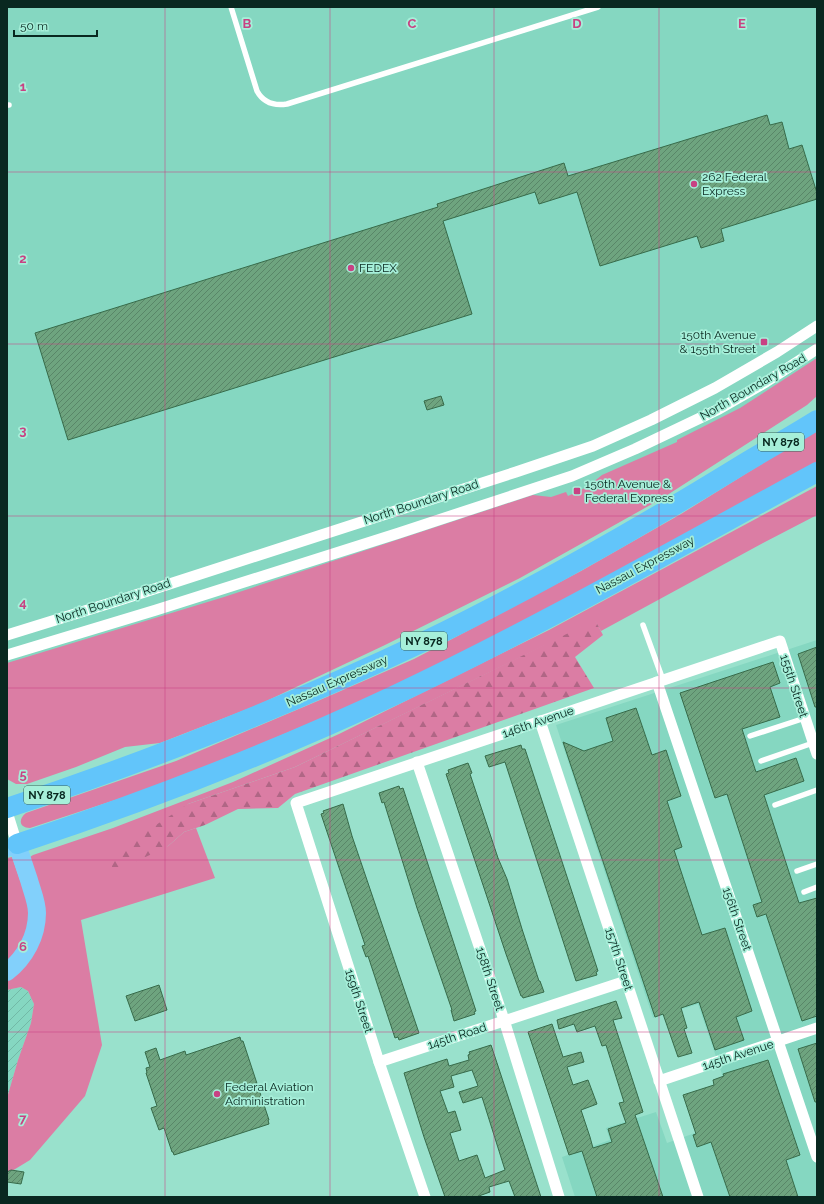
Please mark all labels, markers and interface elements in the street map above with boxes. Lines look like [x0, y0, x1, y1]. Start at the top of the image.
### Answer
scale bar [14, 12, 97, 38]
text: B [243, 16, 252, 31]
text: C [408, 16, 417, 31]
text: D [572, 16, 582, 31]
text: E [738, 16, 746, 31]
text: 50 m [20, 19, 48, 33]
text: 1 [20, 79, 27, 94]
place label: 262 Federal Express [702, 170, 768, 198]
marker: 262 Federal Express [689, 179, 699, 189]
text: 2 [19, 251, 27, 266]
place label: FEDEX [359, 261, 397, 275]
marker: FEDEX [346, 263, 356, 273]
place label: 150th Avenue & 155th Street [679, 328, 756, 356]
marker: 150th Avenue & 155th Street [759, 337, 769, 347]
street label: North Boundary Road [697, 351, 809, 423]
text: 3 [19, 423, 27, 438]
road number: NY 878 [758, 433, 804, 451]
street label: North Boundary Road [362, 477, 480, 527]
place label: 150th Avenue & Federal Express [585, 477, 674, 505]
marker: 150th Avenue & Federal Express [572, 486, 582, 496]
street label: Nassau Expressway [593, 533, 697, 597]
street label: North Boundary Road [54, 576, 172, 626]
text: 4 [19, 595, 27, 610]
road number: NY 878 [401, 632, 447, 650]
street label: Nassau Expressway [284, 652, 390, 710]
street label: 155th Street [777, 653, 811, 719]
street label: 146th Avenue [500, 703, 576, 741]
text: 5 [19, 767, 27, 782]
road number: NY 878 [24, 786, 70, 804]
street label: 156th Street [720, 885, 754, 953]
street label: 157th Street [602, 926, 636, 992]
text: 6 [19, 939, 27, 954]
street label: 158th Street [473, 945, 507, 1013]
street label: 159th Street [342, 967, 376, 1035]
street label: 145th Road [426, 1020, 488, 1052]
street label: 145th Avenue [701, 1037, 775, 1073]
place label: Federal Aviation Administration [225, 1080, 314, 1108]
marker: Federal Aviation Administration [212, 1089, 222, 1099]
text: 7 [19, 1111, 27, 1126]

